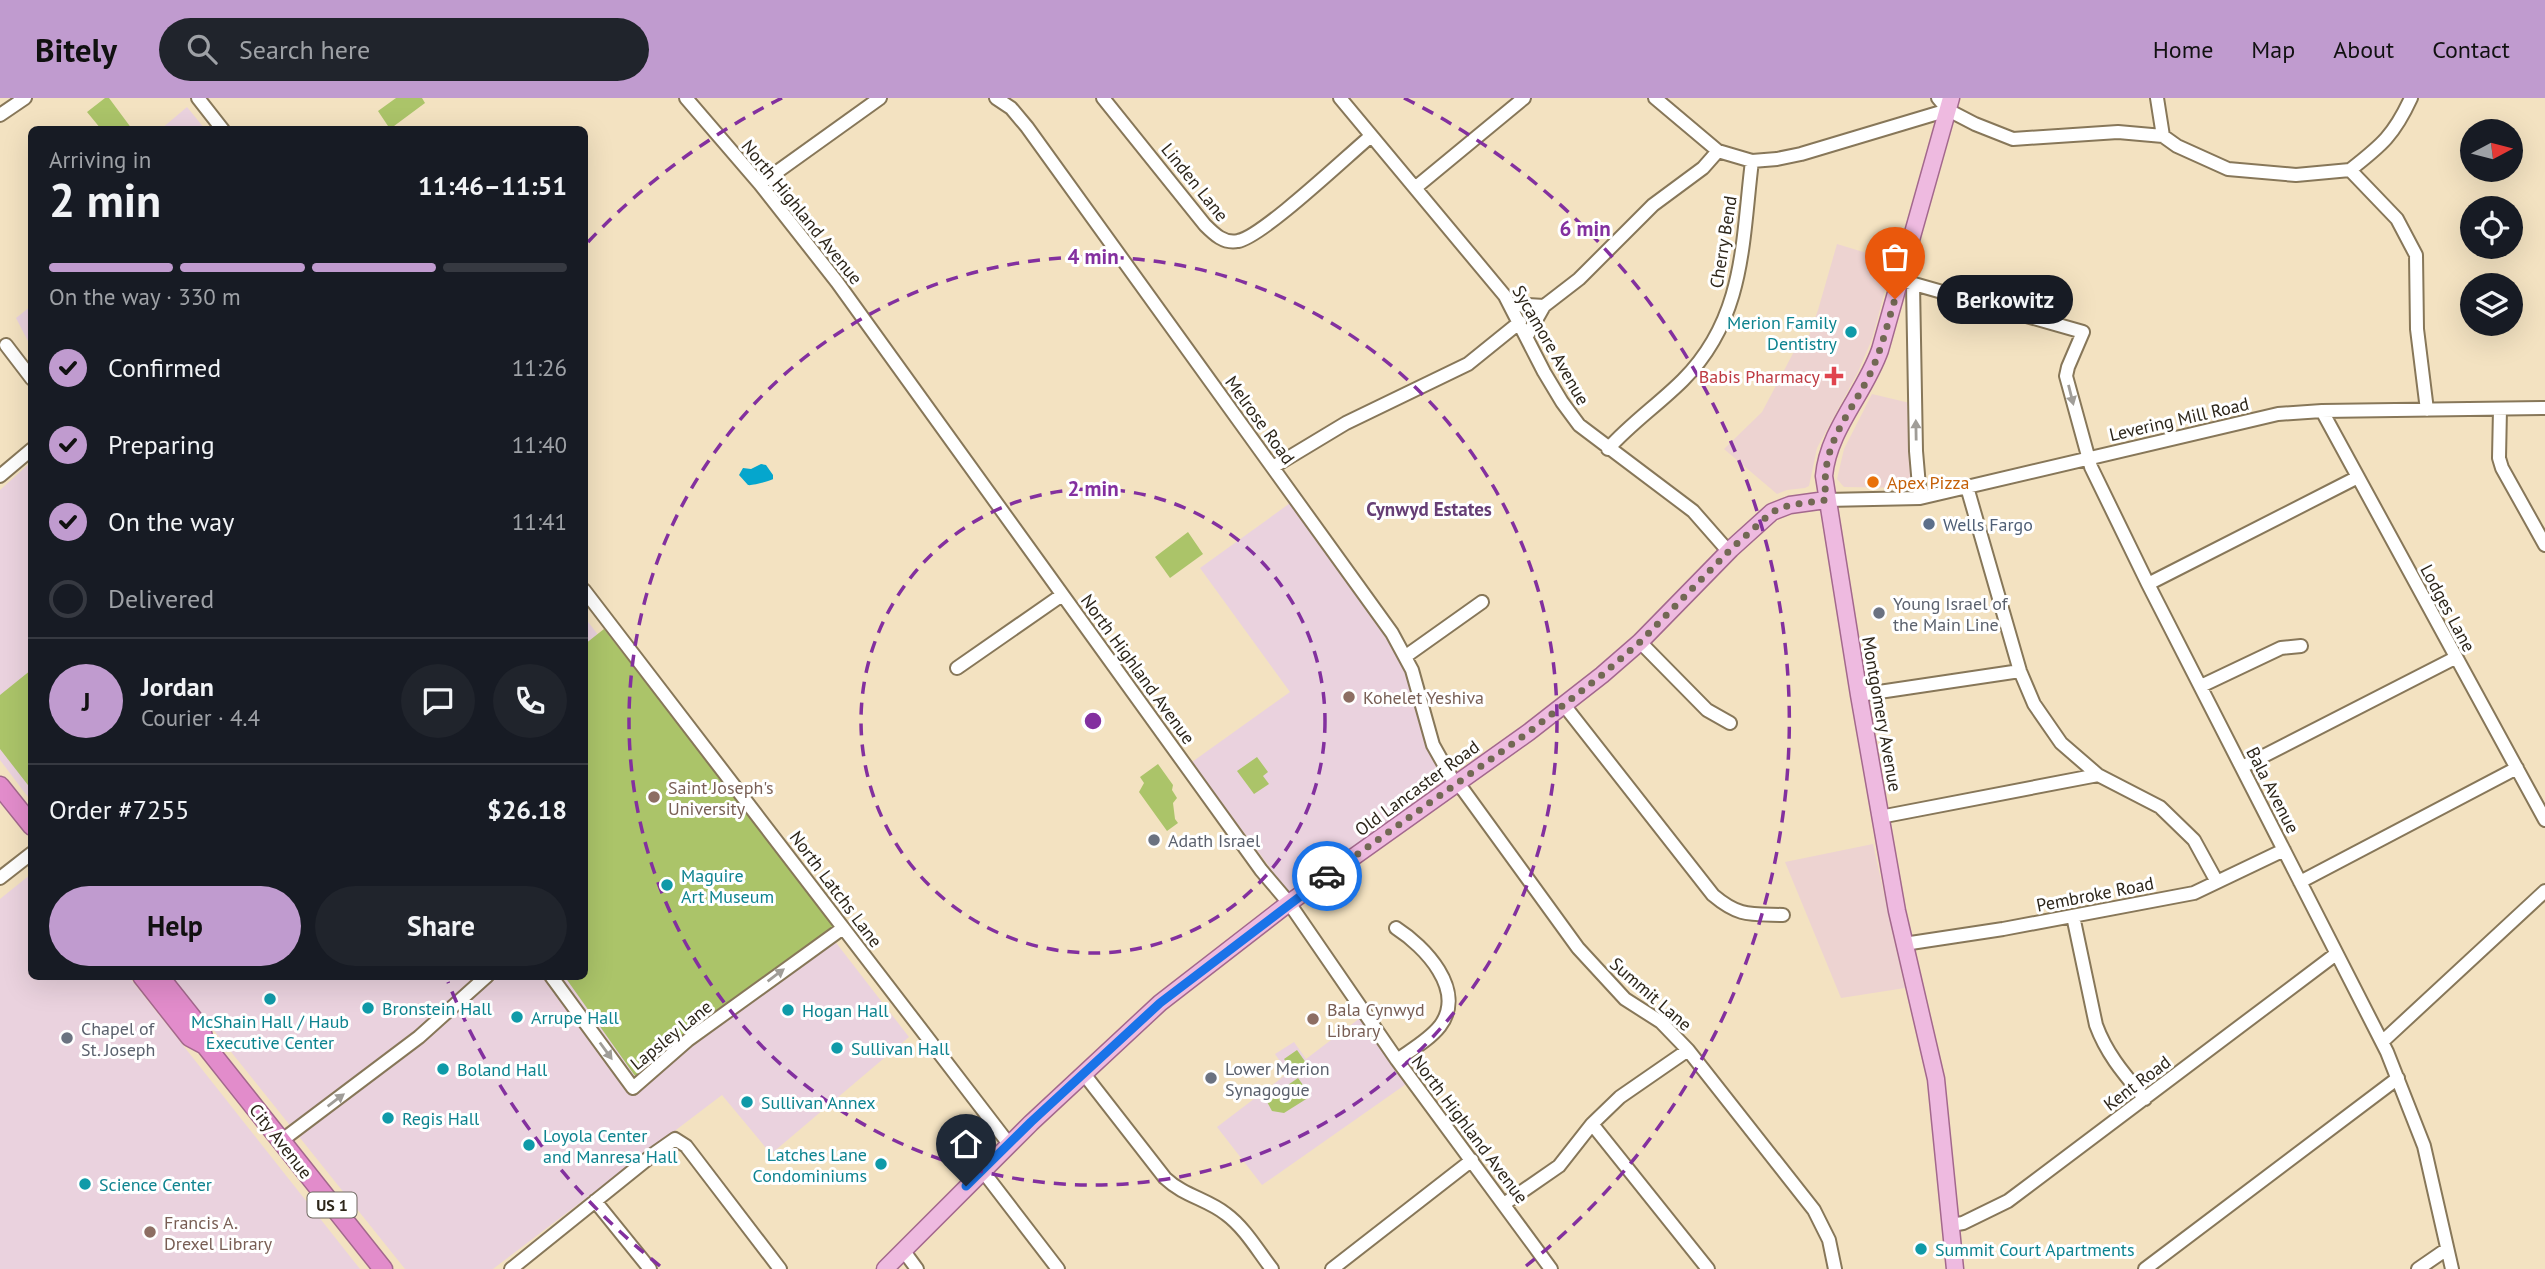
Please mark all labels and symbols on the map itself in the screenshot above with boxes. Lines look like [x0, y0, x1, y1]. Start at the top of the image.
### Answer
north arrow [2460, 119, 2524, 182]
street label: North Highland Avenue [736, 135, 868, 289]
street label: Linden Lane [1156, 138, 1234, 226]
street label: Cherry Bend [1704, 194, 1742, 290]
text: 6 min [1559, 215, 1611, 242]
pin [1865, 227, 1925, 299]
text: 4 min [1067, 243, 1119, 270]
callout: Berkowitz [1937, 274, 2074, 324]
street label: Sycamore Avenue [1507, 281, 1595, 409]
place label: Merion Family Dentistry [1727, 311, 1838, 355]
marker: Merion Family Dentistry [1843, 324, 1859, 340]
place label: Babis Pharmacy [1699, 365, 1821, 388]
marker: Babis Pharmacy [1826, 368, 1842, 384]
street label: Melrose Road [1220, 371, 1300, 469]
one-way arrow [2066, 384, 2077, 406]
street label: Levering Mill Road [2107, 392, 2251, 446]
one-way arrow [1910, 419, 1922, 441]
place label: Apex Pizza [1887, 471, 1969, 494]
marker: Apex Pizza [1865, 474, 1881, 490]
text: 2 min [1067, 475, 1119, 502]
district label: Cynwyd Estates [1366, 497, 1492, 521]
place label: Wells Fargo [1943, 513, 2033, 536]
marker: Wells Fargo [1921, 516, 1937, 532]
street label: Lodges Lane [2415, 560, 2481, 656]
street label: North Highland Avenue [1076, 590, 1200, 748]
place label: Young Israel of the Main Line [1893, 592, 2009, 636]
marker: Young Israel of the Main Line [1871, 605, 1887, 621]
street label: Montgomery Avenue [1857, 635, 1907, 793]
place label: Kohelet Yeshiva [1363, 686, 1484, 709]
marker: Kohelet Yeshiva [1341, 689, 1357, 705]
centre of rings [1081, 709, 1105, 733]
street label: Old Lancaster Road [1350, 735, 1484, 841]
street label: Bala Avenue [2241, 743, 2305, 837]
place label: Saint Joseph's University [668, 776, 774, 820]
marker: Saint Joseph's University [646, 789, 662, 805]
street label: North Latchs Lane [785, 826, 887, 952]
place label: Adath Israel [1168, 829, 1261, 852]
marker: Adath Israel [1146, 832, 1162, 848]
courier [1292, 841, 1362, 911]
place label: Maguire Art Museum [681, 864, 774, 908]
street label: Pembroke Road [2034, 871, 2156, 917]
marker: Maguire Art Museum [659, 877, 675, 893]
street label: Summit Lane [1605, 952, 1697, 1036]
one-way arrow [767, 969, 785, 983]
marker: McShain Hall / Haub Executive Center [262, 991, 278, 1007]
street label: Lapsley Lane [625, 995, 717, 1075]
place label: Bronstein Hall [382, 997, 493, 1020]
place label: Bala Cynwyd Library [1327, 998, 1425, 1042]
place label: Hogan Hall [802, 999, 889, 1022]
marker: Bronstein Hall [360, 1000, 376, 1016]
marker: Hogan Hall [780, 1002, 796, 1018]
place label: Arrupe Hall [531, 1006, 619, 1029]
marker: Arrupe Hall [509, 1009, 525, 1025]
place label: McShain Hall / Haub Executive Center [191, 1010, 349, 1054]
marker: Bala Cynwyd Library [1305, 1011, 1321, 1027]
place label: Chapel of St. Joseph [81, 1017, 155, 1061]
marker: Chapel of St. Joseph [59, 1030, 75, 1046]
place label: Sullivan Hall [851, 1037, 950, 1060]
marker: Sullivan Hall [829, 1040, 845, 1056]
one-way arrow [599, 1042, 613, 1060]
street label: North Highland Avenue [1407, 1050, 1533, 1208]
street label: Kent Road [2099, 1050, 2175, 1116]
place label: Lower Merion Synagogue [1225, 1057, 1330, 1101]
place label: Boland Hall [457, 1058, 548, 1081]
marker: Boland Hall [435, 1061, 451, 1077]
marker: Lower Merion Synagogue [1203, 1070, 1219, 1086]
place label: Sullivan Annex [761, 1091, 876, 1114]
one-way arrow [327, 1093, 345, 1107]
marker: Sullivan Annex [739, 1094, 755, 1110]
street label: City Avenue [244, 1099, 318, 1183]
place label: Regis Hall [402, 1107, 480, 1130]
marker: Regis Hall [380, 1110, 396, 1126]
pin [936, 1114, 996, 1186]
place label: Loyola Center and Manresa Hall [543, 1124, 678, 1168]
marker: Loyola Center and Manresa Hall [521, 1137, 537, 1153]
place label: Latches Lane Condominiums [753, 1143, 867, 1187]
marker: Latches Lane Condominiums [873, 1156, 889, 1172]
place label: Science Center [99, 1173, 212, 1196]
marker: Science Center [77, 1176, 93, 1192]
road number: US 1 [308, 1192, 356, 1218]
place label: Francis A. Drexel Library [164, 1211, 273, 1255]
marker: Francis A. Drexel Library [142, 1224, 158, 1240]
place label: Summit Court Apartments [1935, 1238, 2134, 1261]
marker: Summit Court Apartments [1913, 1241, 1929, 1257]

